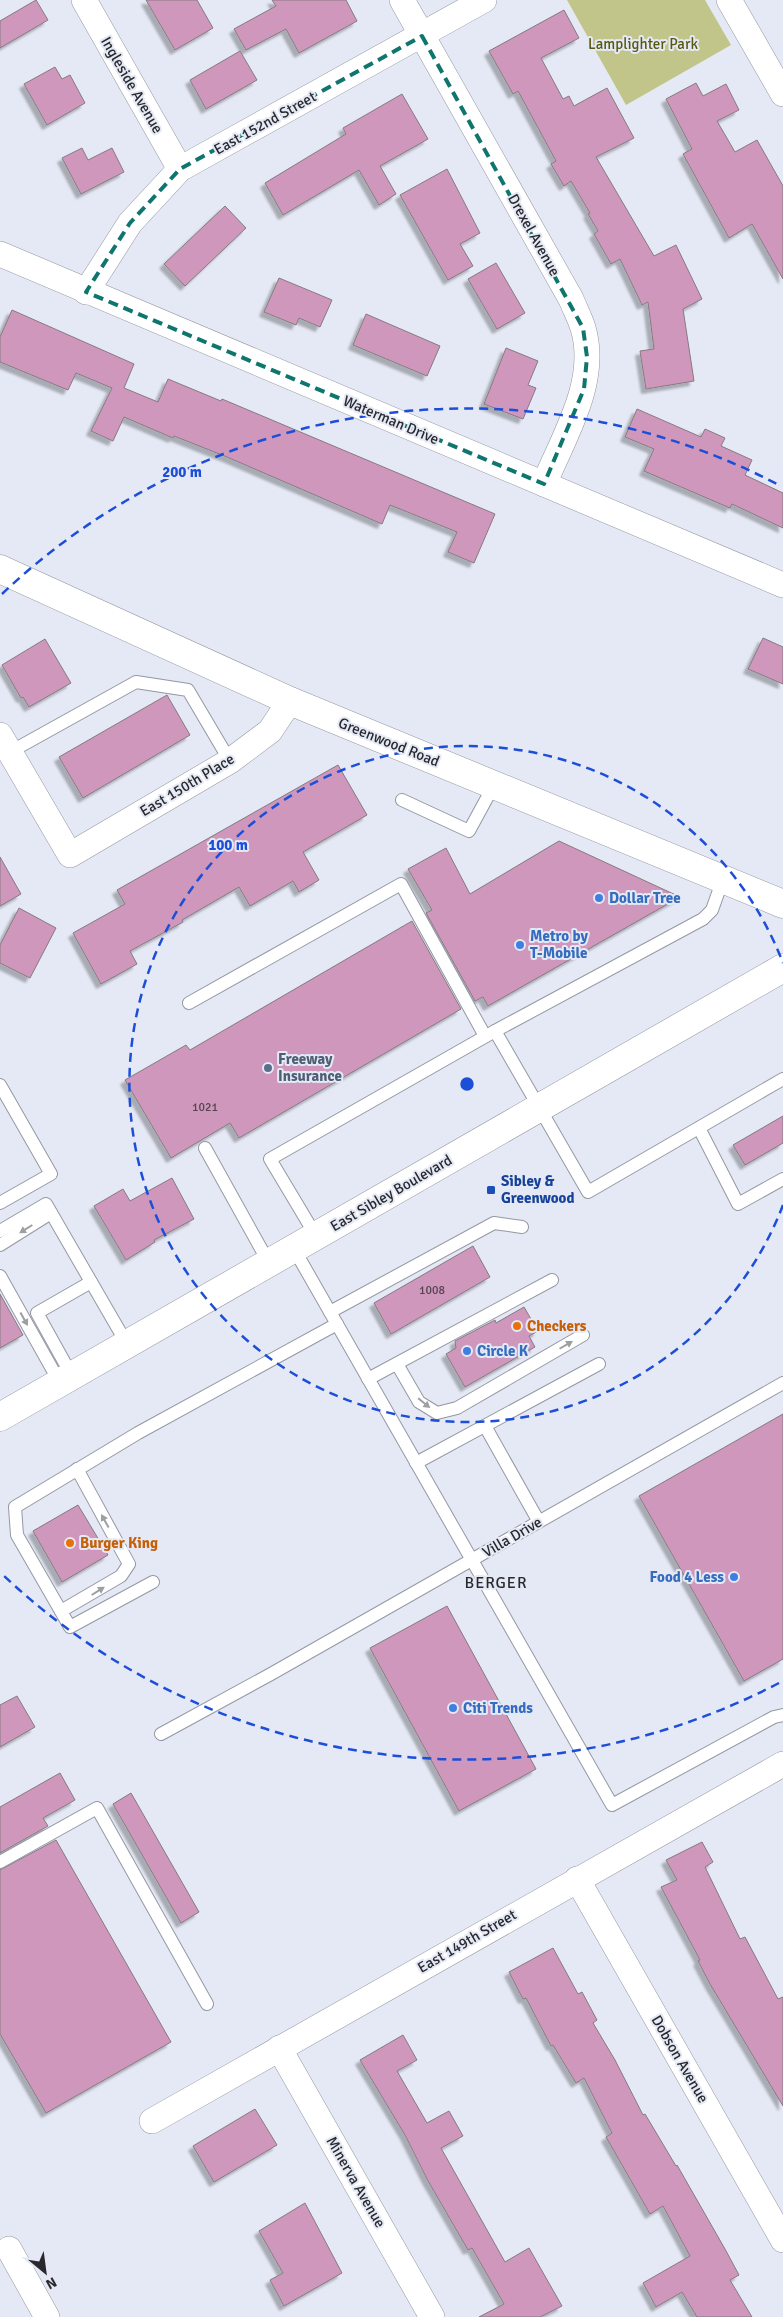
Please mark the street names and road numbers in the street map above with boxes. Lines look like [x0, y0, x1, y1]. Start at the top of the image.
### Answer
street label: Ingleside Avenue [97, 33, 167, 137]
street label: East 152nd Street [211, 88, 319, 158]
street label: Drexel Avenue [504, 191, 564, 279]
street label: Waterman Drive [340, 392, 442, 448]
street label: Greenwood Road [336, 714, 442, 770]
street label: East 150th Place [136, 750, 238, 820]
street label: East Sibley Boulevard [327, 1151, 455, 1235]
street label: Villa Drive [479, 1513, 545, 1561]
street label: East 149th Street [414, 1905, 520, 1977]
street label: Dobson Avenue [648, 2012, 712, 2106]
street label: Minerva Avenue [323, 2133, 389, 2231]

